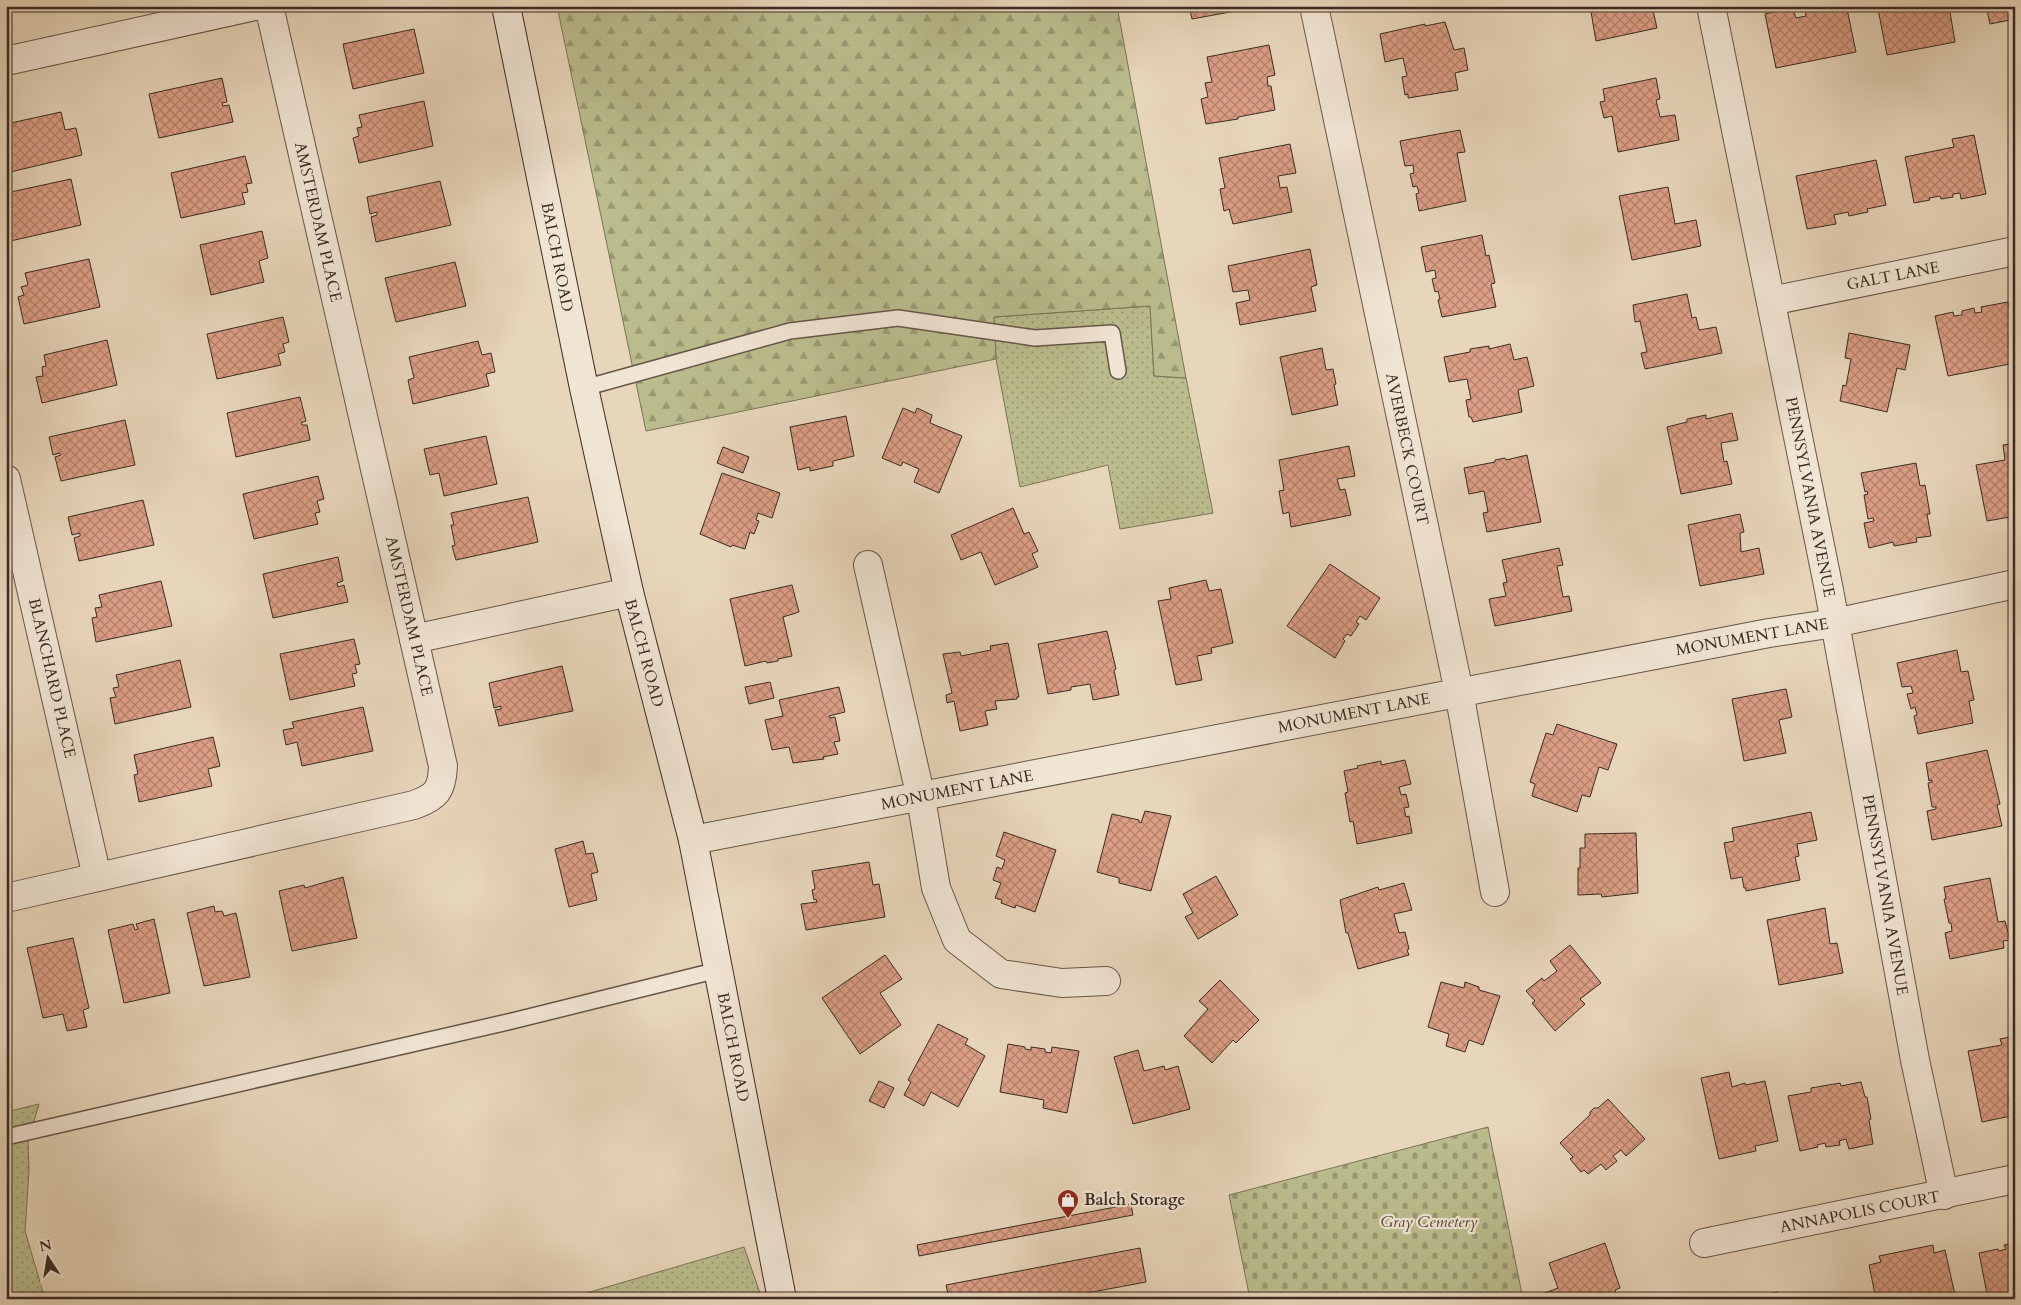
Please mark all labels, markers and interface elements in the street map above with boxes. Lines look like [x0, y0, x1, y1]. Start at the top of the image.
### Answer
street label: AMSTERDAM PLACE [289, 140, 347, 304]
street label: BALCH ROAD [536, 200, 578, 314]
street label: GALT LANE [1845, 256, 1942, 296]
street label: AVERBECK COURT [1380, 371, 1434, 527]
street label: PENNSYLVANIA AVENUE [1780, 395, 1840, 599]
street label: AMSTERDAM PLACE [380, 534, 438, 698]
street label: BLANCHARD PLACE [23, 596, 81, 760]
street label: BALCH ROAD [619, 596, 669, 710]
street label: MONUMENT LANE [1674, 613, 1830, 661]
street label: MONUMENT LANE [1276, 687, 1432, 739]
street label: MONUMENT LANE [879, 764, 1035, 816]
street label: PENNSYLVANIA AVENUE [1856, 793, 1914, 997]
street label: BALCH ROAD [712, 990, 754, 1104]
street label: ANNAPOLIS COURT [1778, 1186, 1942, 1238]
shop icon: Balch Storage [1056, 1188, 1080, 1219]
place label: Balch Storage [1084, 1189, 1185, 1211]
park label: Gray Cemetery [1381, 1211, 1478, 1233]
north arrow [22, 1232, 72, 1282]
text: N [37, 1235, 53, 1256]

